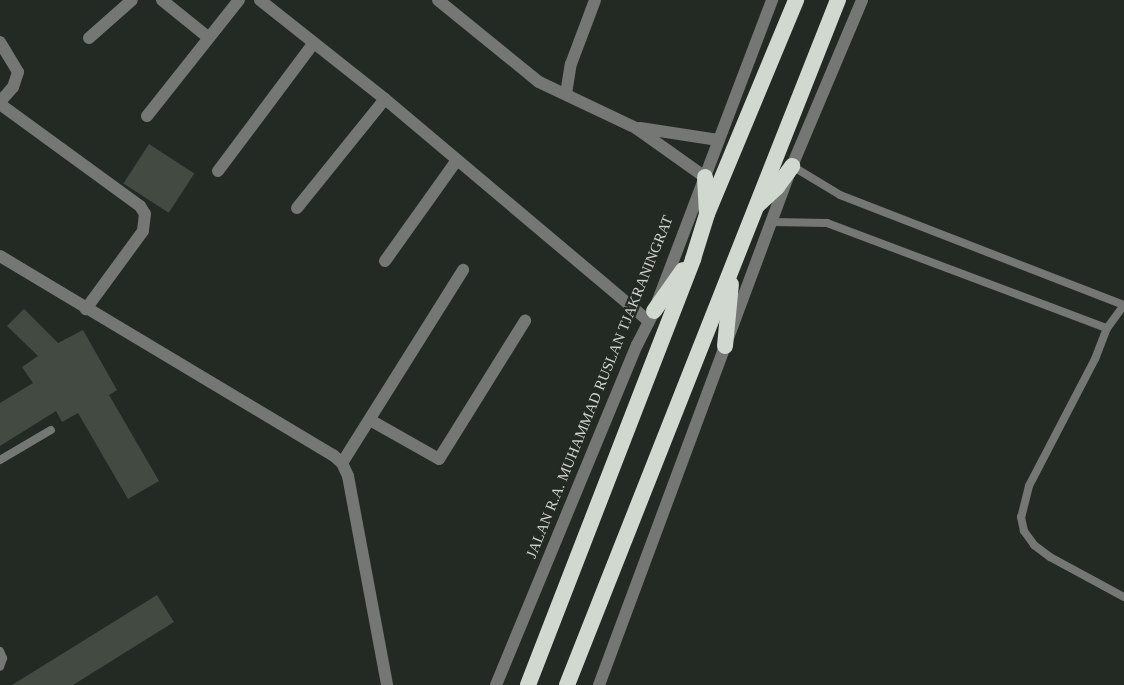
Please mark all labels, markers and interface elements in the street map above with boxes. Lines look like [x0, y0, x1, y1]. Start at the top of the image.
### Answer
street label: JALAN R.A. MUHAMMAD RUSLAN TJAKRANINGRAT [523, 213, 677, 561]

